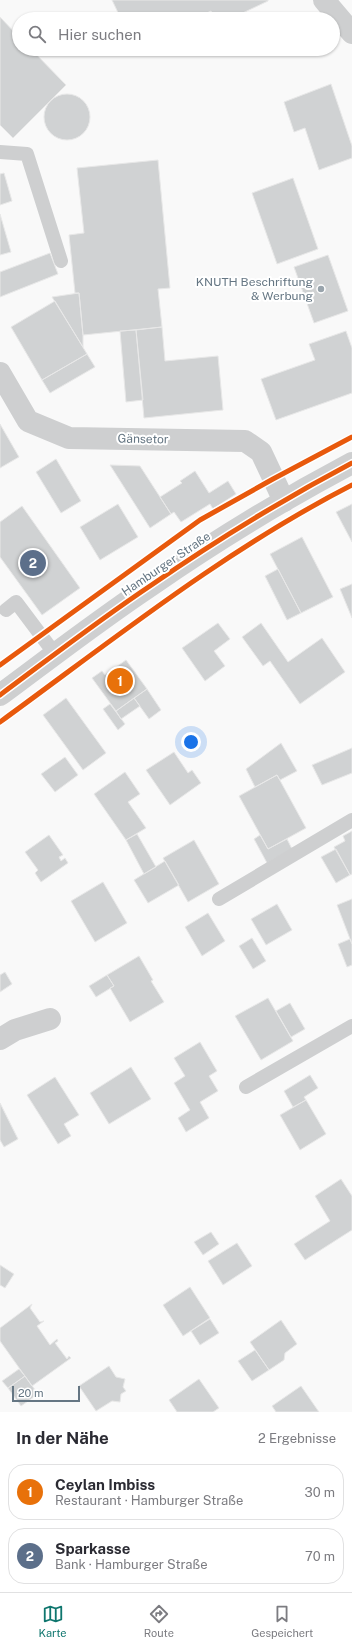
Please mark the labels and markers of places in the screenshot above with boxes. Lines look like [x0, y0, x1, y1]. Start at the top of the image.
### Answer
place label: KNUTH Beschriftung & Werbung [196, 275, 313, 303]
marker: KNUTH Beschriftung & Werbung [316, 284, 326, 294]
pin: 2 [20, 548, 46, 578]
pin: 1 [107, 666, 133, 696]

